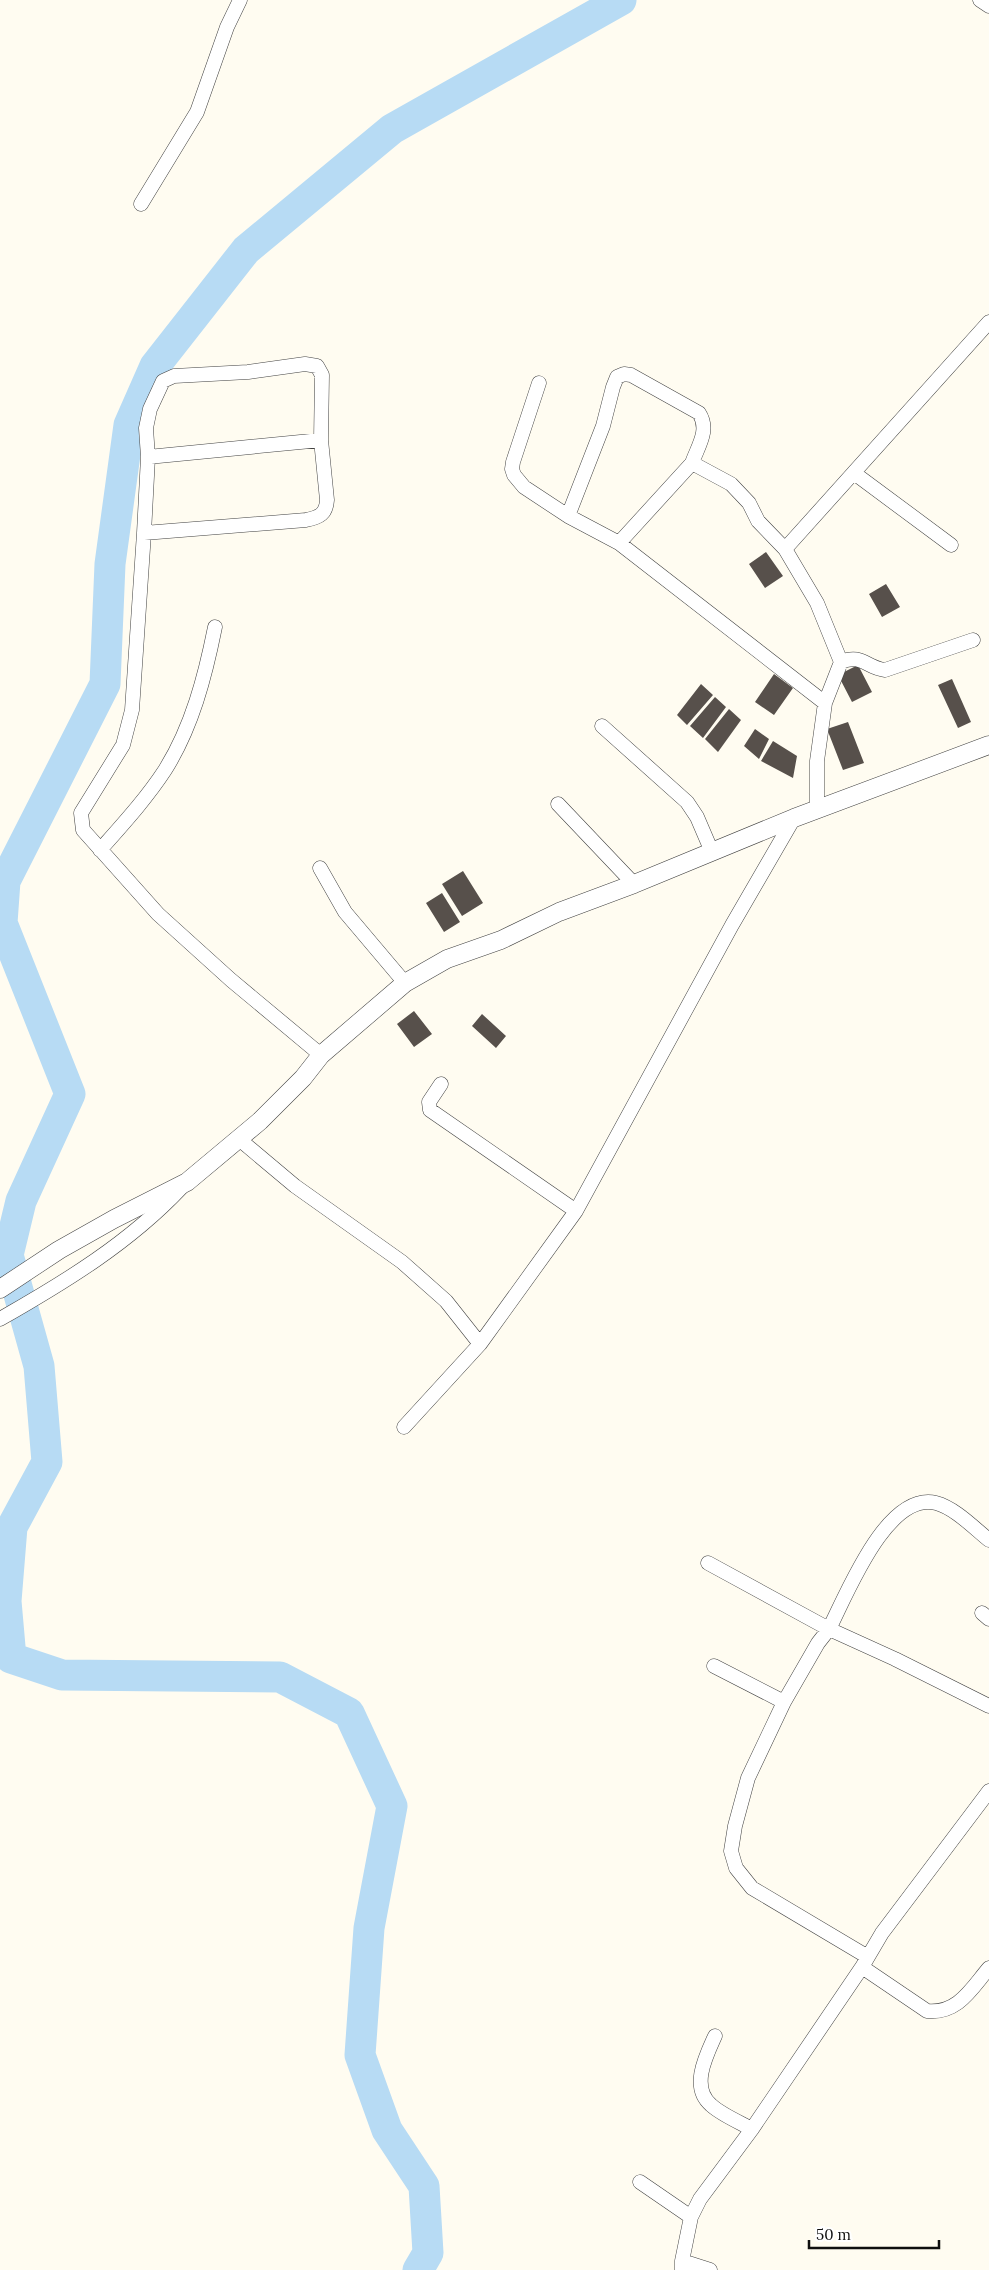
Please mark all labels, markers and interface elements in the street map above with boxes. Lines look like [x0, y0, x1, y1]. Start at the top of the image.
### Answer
scale bar [809, 2218, 939, 2250]
text: 50 m [816, 2225, 851, 2244]

